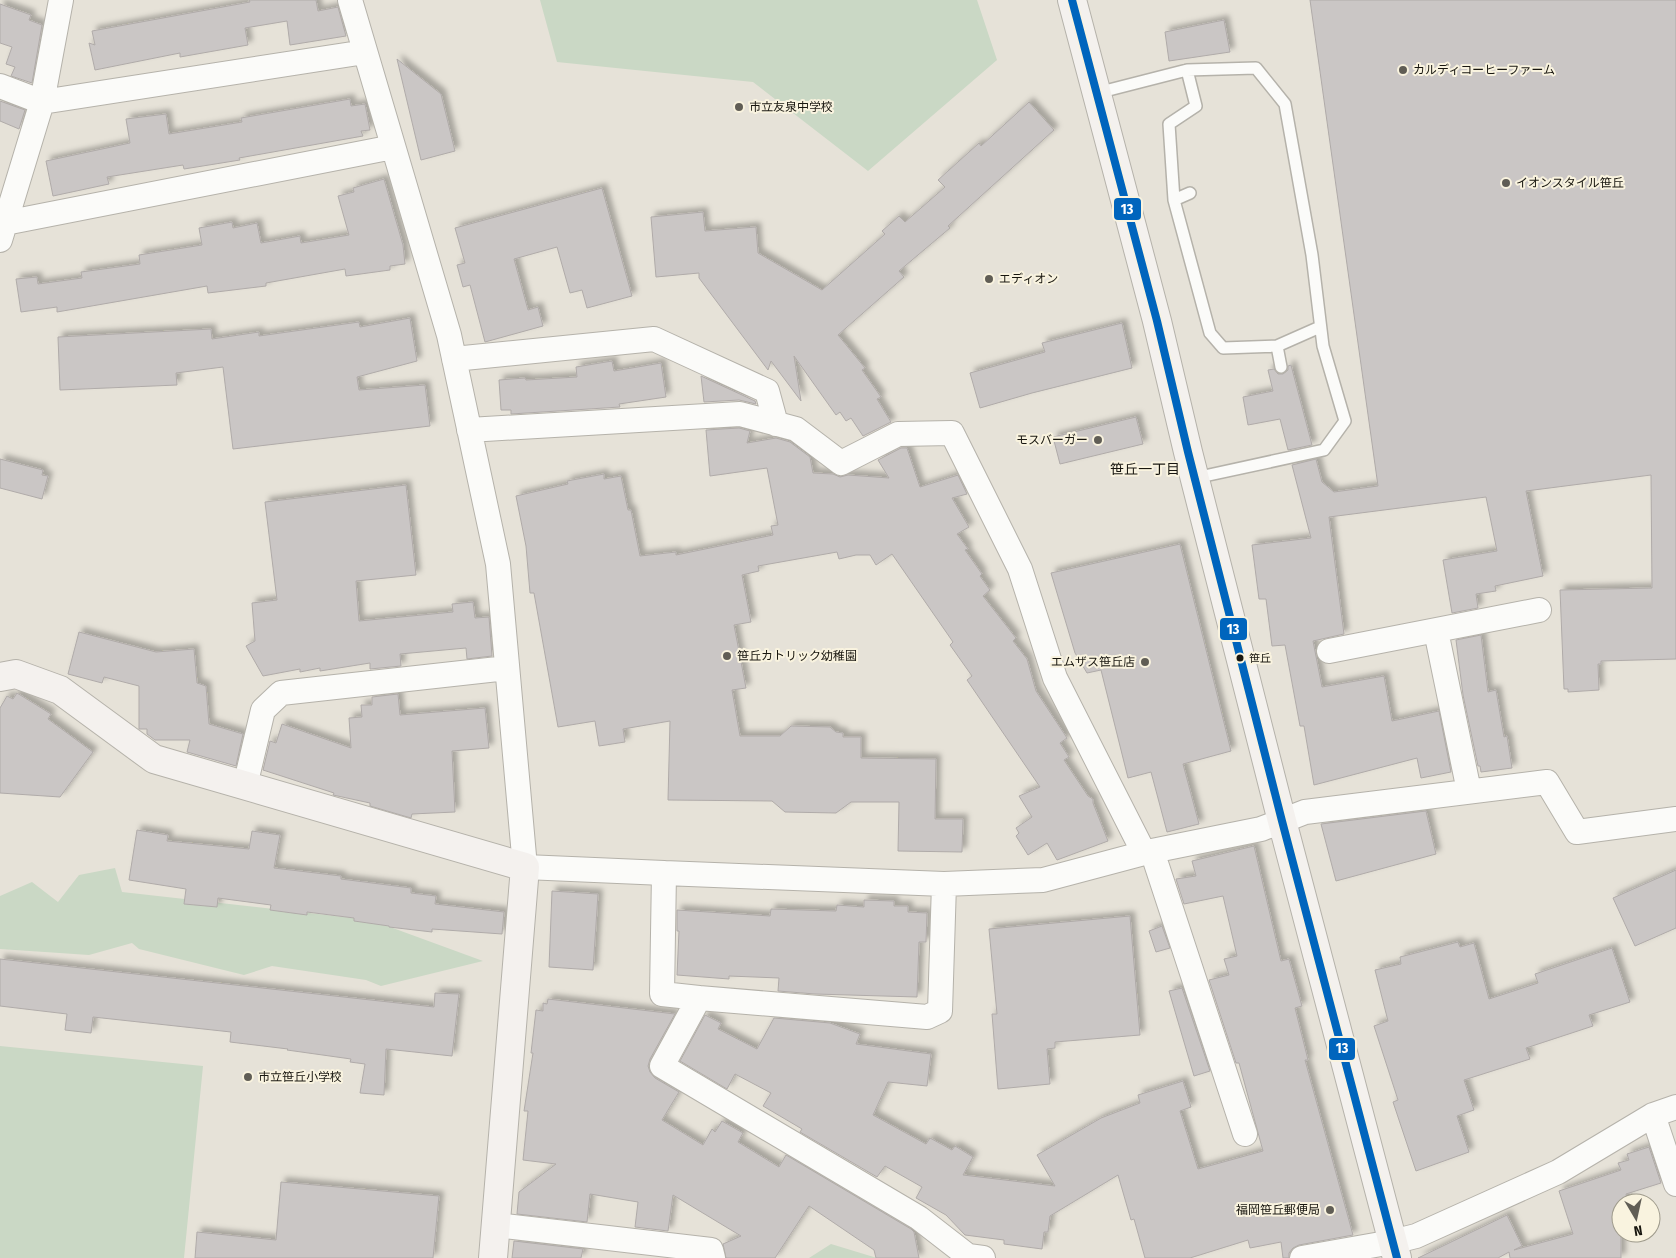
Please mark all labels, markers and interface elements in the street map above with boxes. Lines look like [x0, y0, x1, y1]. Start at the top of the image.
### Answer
place label: カルディコーヒーファーム [1413, 63, 1555, 77]
marker: カルディコーヒーファーム [1397, 64, 1409, 76]
place label: 市立友泉中学校 [749, 100, 833, 114]
marker: 市立友泉中学校 [733, 101, 745, 113]
place label: イオンスタイル笹丘 [1516, 176, 1624, 190]
marker: イオンスタイル笹丘 [1500, 177, 1512, 189]
line badge: 13 [1113, 197, 1142, 221]
text: 13 [1121, 201, 1134, 218]
place label: エディオン [999, 272, 1058, 286]
marker: エディオン [983, 273, 995, 285]
place label: モスバーガー [1016, 433, 1088, 447]
marker: モスバーガー [1092, 434, 1104, 446]
district label: 笹丘一丁目 [1110, 461, 1180, 478]
line badge: 13 [1219, 617, 1248, 641]
text: 13 [1227, 621, 1240, 638]
place label: 笹丘カトリック幼稚園 [737, 649, 857, 663]
marker: 笹丘カトリック幼稚園 [721, 650, 733, 662]
place label: 笹丘 [1249, 652, 1271, 665]
marker: 笹丘 [1235, 653, 1245, 663]
place label: エムザス笹丘店 [1051, 655, 1135, 669]
marker: エムザス笹丘店 [1139, 656, 1151, 668]
line badge: 13 [1328, 1037, 1356, 1061]
text: 13 [1336, 1040, 1349, 1057]
place label: 市立笹丘小学校 [258, 1070, 342, 1084]
marker: 市立笹丘小学校 [242, 1071, 254, 1083]
north arrow [1611, 1193, 1661, 1243]
place label: 福岡笹丘郵便局 [1236, 1203, 1320, 1217]
marker: 福岡笹丘郵便局 [1324, 1204, 1336, 1216]
text: N [1632, 1221, 1643, 1239]

